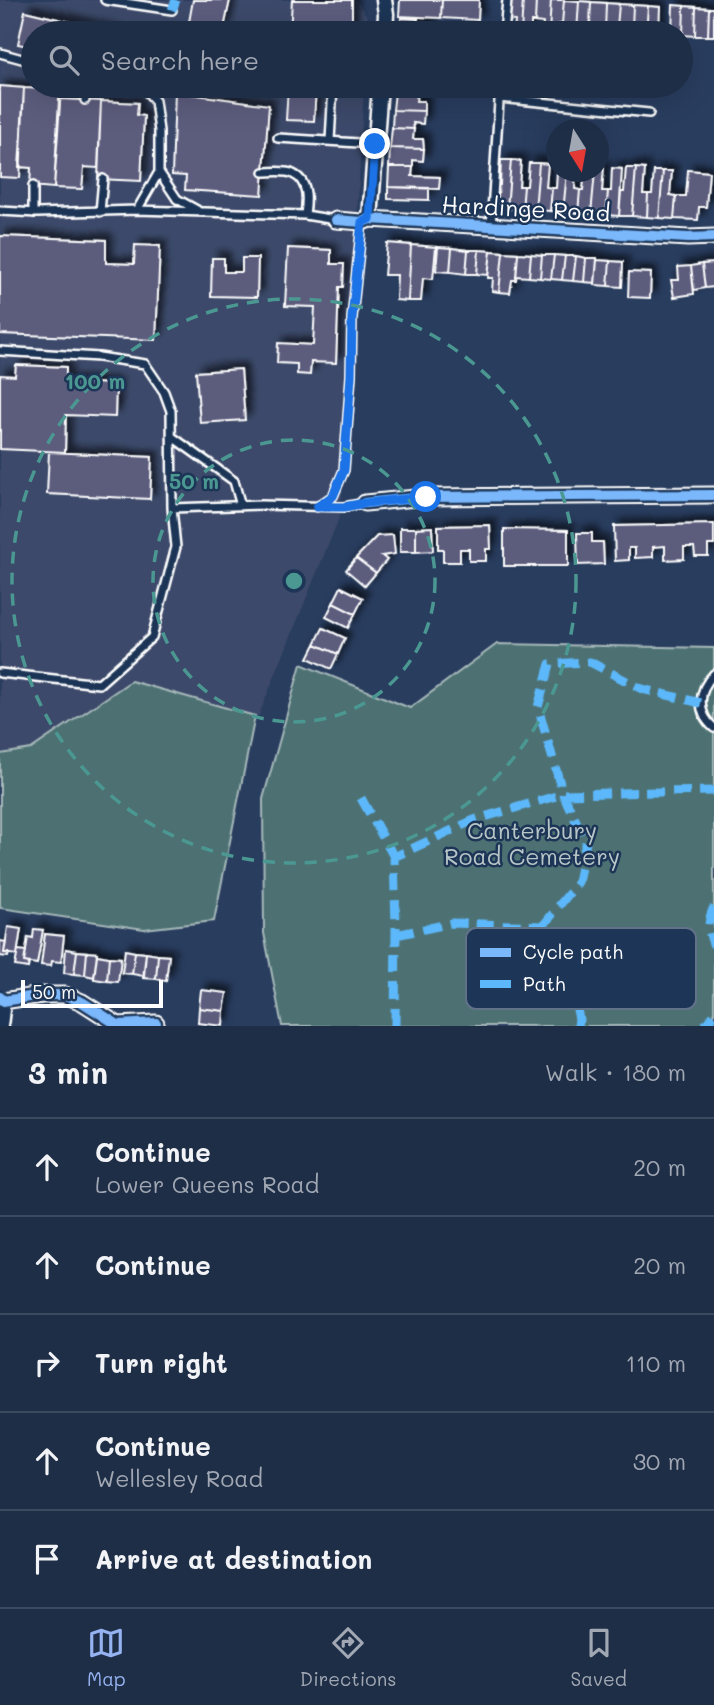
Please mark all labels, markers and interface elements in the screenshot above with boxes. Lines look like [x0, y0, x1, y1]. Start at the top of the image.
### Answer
search box [21, 21, 693, 98]
icon: search [45, 41, 83, 79]
text: Search here [101, 43, 259, 77]
north arrow [546, 119, 609, 182]
route end [359, 128, 390, 159]
street label: Hardinge Road [441, 189, 611, 227]
text: 100 m [65, 367, 125, 394]
text: 50 m [169, 467, 219, 494]
route start [410, 481, 441, 512]
centre of rings [282, 569, 306, 593]
park label: Canterbury Road Cemetery [444, 815, 620, 871]
legend [466, 928, 696, 1009]
text: Cycle path [523, 939, 623, 964]
text: Path [523, 971, 566, 996]
scale bar [21, 977, 163, 1009]
text: 50 m [32, 979, 76, 1004]
text: 3 min [28, 1052, 108, 1092]
text: Walk · 180 m [545, 1057, 686, 1087]
text: Continue [95, 1135, 211, 1169]
icon: ahead [28, 1148, 66, 1186]
text: 20 m [633, 1152, 686, 1182]
text: Lower Queens Road [95, 1169, 319, 1199]
icon: ahead [28, 1246, 66, 1284]
text: Continue [95, 1248, 211, 1282]
text: 20 m [633, 1250, 686, 1280]
icon: right [28, 1344, 66, 1382]
text: Turn right [95, 1346, 228, 1380]
text: 110 m [626, 1348, 686, 1378]
text: Continue [95, 1429, 211, 1463]
icon: ahead [28, 1442, 66, 1480]
text: 30 m [633, 1446, 686, 1476]
text: Wellesley Road [95, 1463, 263, 1493]
icon: arrive [28, 1540, 66, 1578]
text: Arrive at destination [95, 1542, 372, 1576]
tab: Map [87, 1624, 126, 1691]
tab: Directions [300, 1624, 396, 1691]
tab: Saved [571, 1624, 627, 1691]

